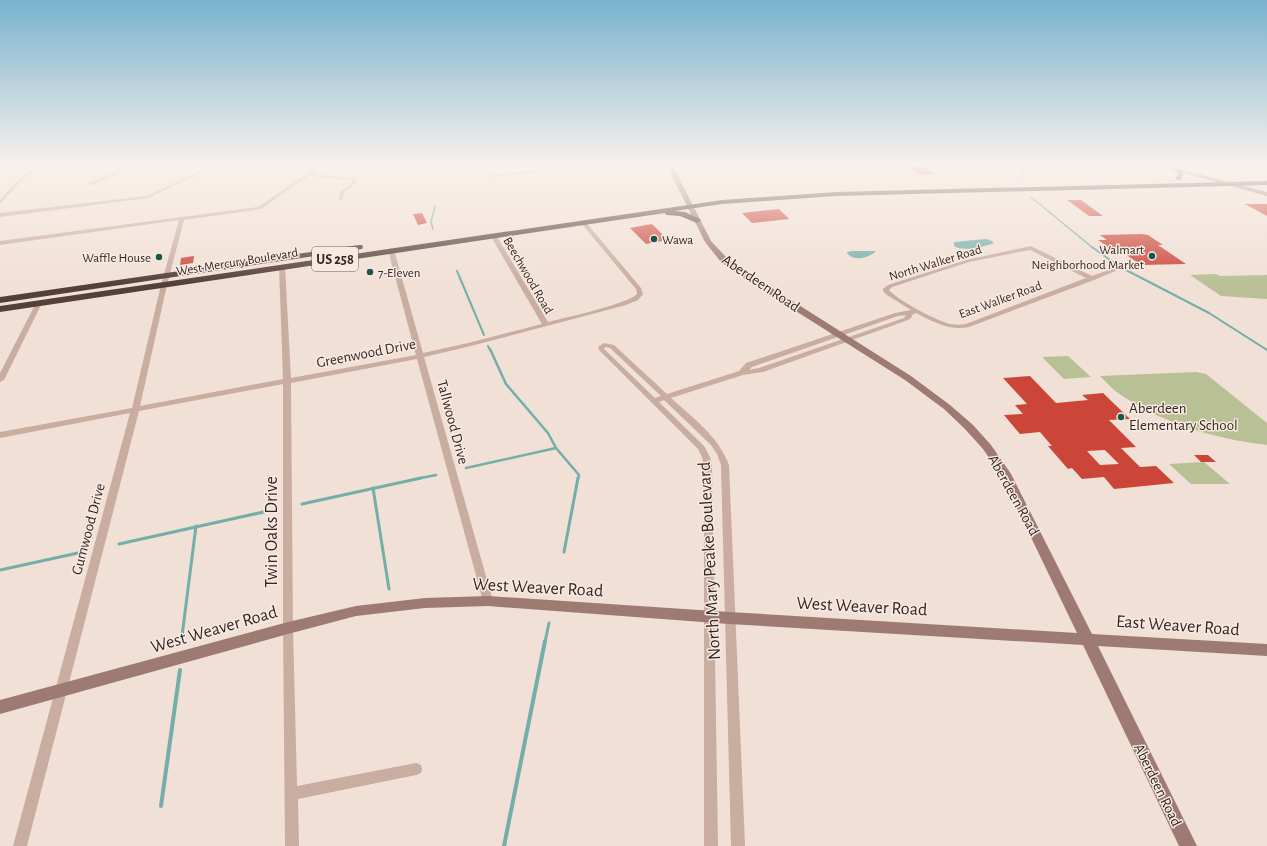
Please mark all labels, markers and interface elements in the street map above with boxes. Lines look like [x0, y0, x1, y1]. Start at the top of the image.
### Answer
marker: Wawa [649, 234, 659, 244]
place label: Wawa [662, 234, 693, 247]
street label: Beechwood Road [500, 235, 555, 317]
street label: North Walker Road [888, 243, 984, 284]
place label: Walmart Neighborhood Market [1032, 244, 1144, 272]
street label: West Mercury Boulevard [175, 246, 299, 279]
road number: US 258 [312, 247, 358, 271]
marker: Walmart Neighborhood Market [1147, 251, 1157, 261]
place label: Waffle House [82, 252, 151, 265]
marker: Waffle House [154, 252, 164, 262]
street label: Aberdeen Road [719, 252, 802, 315]
marker: 7-Eleven [365, 267, 375, 277]
place label: 7-Eleven [378, 267, 421, 280]
street label: East Walker Road [957, 279, 1044, 321]
street label: Greenwood Drive [315, 336, 417, 370]
street label: Tallwood Drive [434, 378, 471, 466]
place label: Aberdeen Elementary School [1129, 401, 1238, 433]
marker: Aberdeen Elementary School [1116, 412, 1126, 422]
street label: Aberdeen Road [985, 452, 1042, 538]
street label: North Mary Peake Boulevard [696, 461, 724, 661]
street label: Twin Oaks Drive [263, 476, 281, 588]
street label: Gumwood Drive [69, 482, 108, 576]
street label: West Weaver Road [472, 576, 604, 600]
street label: West Weaver Road [796, 595, 928, 619]
street label: West Weaver Road [149, 603, 280, 657]
street label: East Weaver Road [1115, 613, 1240, 639]
street label: Aberdeen Road [1131, 742, 1184, 829]

